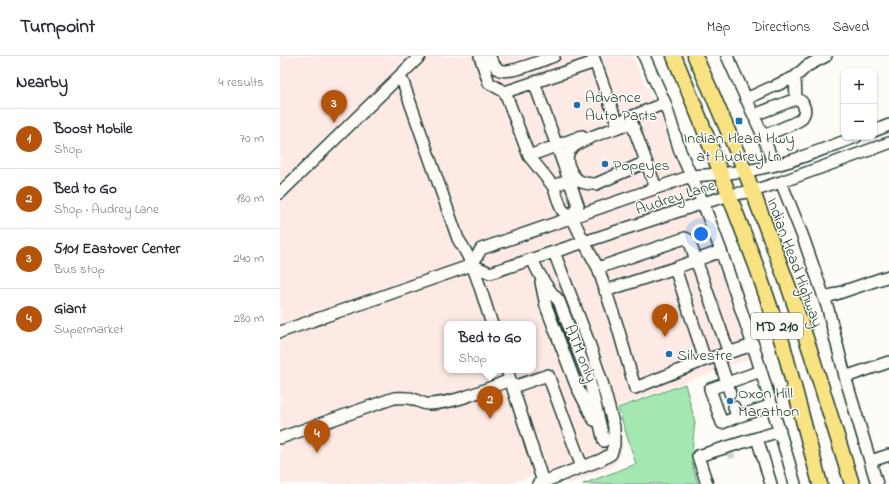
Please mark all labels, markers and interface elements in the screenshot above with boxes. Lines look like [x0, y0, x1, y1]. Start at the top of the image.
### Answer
text: Turnpoint [20, 14, 95, 41]
text: Map [707, 17, 730, 38]
text: Directions [752, 17, 810, 38]
text: Saved [832, 17, 869, 38]
map controls [841, 68, 877, 140]
button: + [841, 68, 877, 104]
text: Nearby [16, 70, 68, 95]
text: 4 results [218, 73, 264, 92]
place label: Advance Auto Parts [585, 86, 657, 128]
pin: 3 [321, 90, 347, 123]
marker: Advance Auto Parts [572, 100, 582, 110]
button: − [841, 104, 877, 140]
marker: Indian Head Hwy at Audrey Ln [734, 116, 744, 126]
text: Boost Mobile [54, 118, 132, 140]
place label: Indian Head Hwy at Audrey Ln [684, 127, 795, 169]
text: 1 [27, 129, 31, 148]
text: 70 m [240, 129, 264, 148]
text: Shop [54, 140, 82, 159]
place label: Popeyes [613, 154, 670, 178]
marker: Popeyes [600, 159, 610, 169]
street label: Audrey Lane [633, 173, 719, 222]
text: Bed to Go [54, 178, 117, 200]
text: 2 [26, 189, 32, 208]
text: 180 m [236, 189, 264, 208]
street label: Indian Head Highway [759, 194, 829, 331]
text: Shop · Audrey Lane [54, 200, 159, 219]
your location [691, 224, 711, 244]
text: 5101 Eastover Center [54, 238, 180, 260]
text: 3 [26, 249, 32, 268]
text: 240 m [233, 249, 264, 268]
text: Bus stop [54, 260, 105, 279]
text: Giant [54, 298, 87, 320]
pin: 1 [652, 304, 678, 337]
text: 4 [26, 309, 32, 328]
text: 280 m [234, 309, 264, 328]
road number: MD 210 [751, 313, 803, 339]
text: Supermarket [54, 320, 124, 339]
popup [444, 321, 536, 373]
street label: ATM only [558, 321, 603, 386]
text: Bed to Go [459, 327, 521, 349]
place label: Silvestre [677, 344, 733, 368]
text: Shop [459, 349, 487, 368]
marker: Silvestre [664, 349, 674, 359]
place label: Oxon Hill Marathon [738, 382, 799, 424]
pin: 2 [477, 386, 503, 419]
marker: Oxon Hill Marathon [725, 396, 735, 406]
pin: 4 [304, 420, 330, 453]

